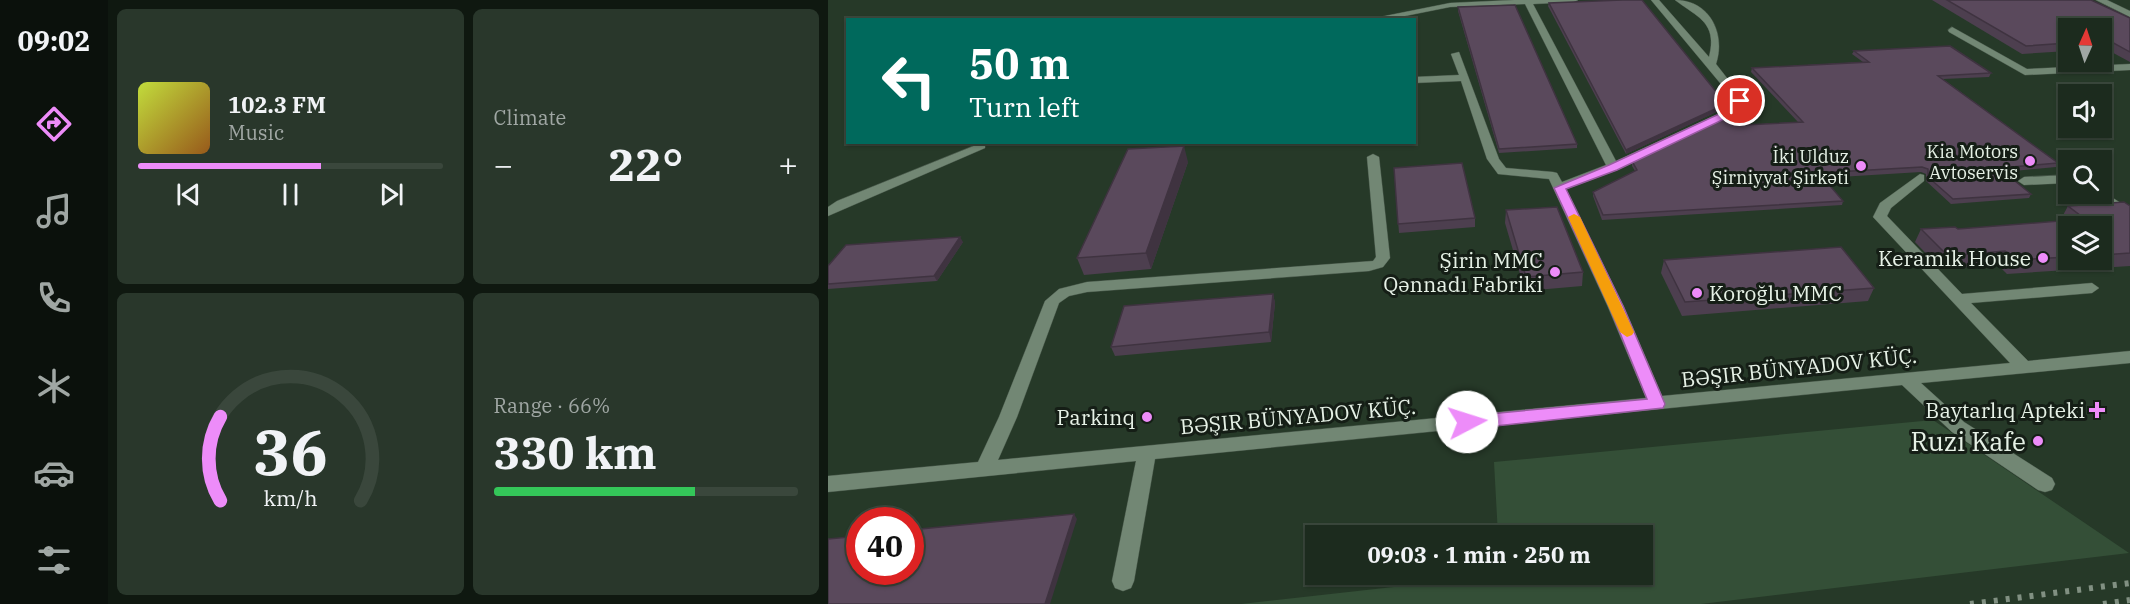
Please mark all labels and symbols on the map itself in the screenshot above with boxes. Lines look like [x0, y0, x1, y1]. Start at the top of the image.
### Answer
north arrow [2058, 18, 2112, 72]
pin [1714, 75, 1765, 126]
place label: Kia Motors Avtoservis [1926, 140, 2018, 184]
place label: İki Ulduz Şirniyyat Şirkəti [1712, 145, 1849, 189]
marker: Kia Motors Avtoservis [2023, 154, 2037, 168]
marker: İki Ulduz Şirniyyat Şirkəti [1854, 159, 1868, 173]
place label: Keramik House [1878, 244, 2031, 272]
place label: Şirin MMC Qənnadı Fabriki [1383, 246, 1543, 298]
marker: Keramik House [2036, 251, 2050, 265]
marker: Şirin MMC Qənnadı Fabriki [1548, 265, 1562, 279]
place label: Koroğlu MMC [1709, 279, 1842, 307]
marker: Koroğlu MMC [1690, 286, 1704, 300]
street label: BƏŞIR BÜNYADOV KÜÇ. [1680, 341, 1918, 393]
position arrow [1435, 390, 1499, 454]
street label: BƏŞIR BÜNYADOV KÜÇ. [1179, 392, 1417, 440]
place label: Baytarlıq Apteki [1925, 396, 2085, 424]
place label: Parkinq [1057, 403, 1135, 431]
marker: Baytarlıq Apteki [2090, 403, 2104, 417]
marker: Parkinq [1140, 410, 1154, 424]
place label: Ruzi Kafe [1910, 424, 2026, 458]
marker: Ruzi Kafe [2031, 434, 2045, 448]
speed limit sign: 40 [846, 507, 924, 585]

